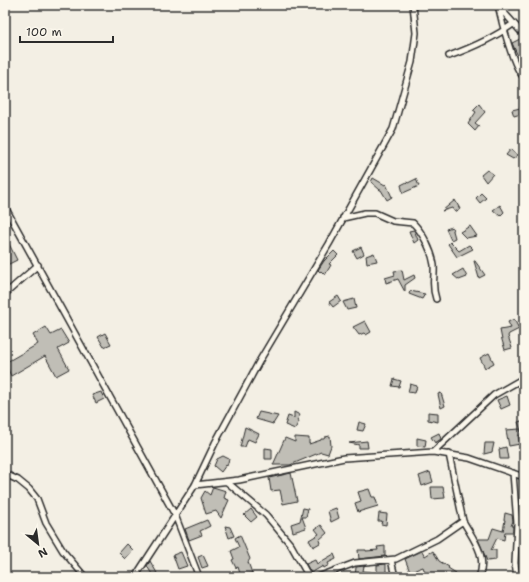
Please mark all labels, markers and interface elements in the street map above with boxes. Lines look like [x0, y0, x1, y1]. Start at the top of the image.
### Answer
scale bar [20, 18, 113, 44]
text: 100 m [26, 24, 62, 40]
north arrow [18, 524, 58, 564]
text: N [35, 544, 50, 561]

